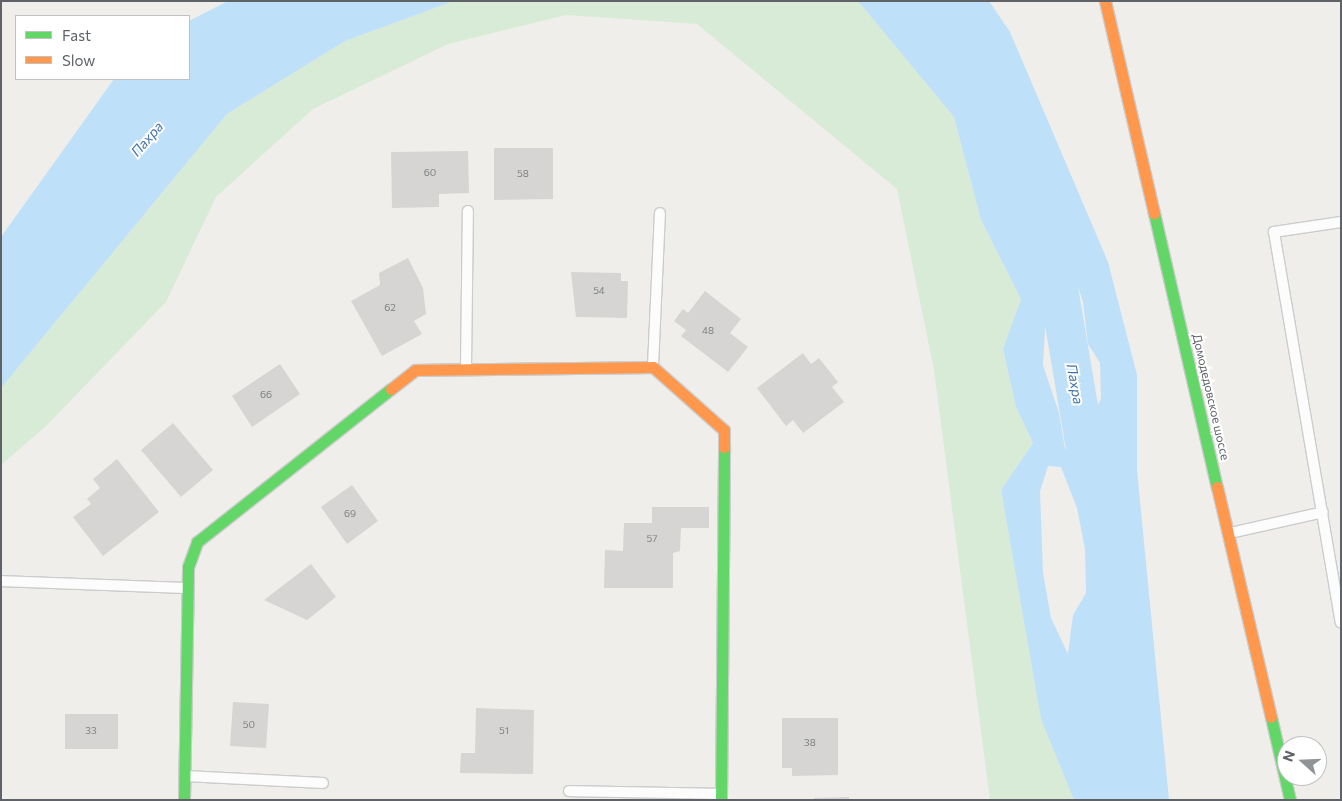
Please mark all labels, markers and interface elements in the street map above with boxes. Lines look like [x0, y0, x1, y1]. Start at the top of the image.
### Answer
legend [15, 15, 190, 80]
text: Fast [62, 26, 91, 44]
text: Slow [62, 51, 95, 69]
water label: Пахра [127, 118, 167, 160]
house number: 60 [424, 167, 436, 179]
house number: 58 [517, 168, 529, 180]
house number: 54 [593, 285, 605, 297]
house number: 62 [384, 302, 396, 314]
house number: 48 [702, 325, 714, 337]
street label: Домодедовское шоссе [1189, 332, 1233, 462]
water label: Пахра [1063, 363, 1087, 405]
house number: 66 [260, 389, 272, 401]
house number: 69 [344, 508, 356, 520]
house number: 57 [646, 533, 658, 545]
house number: 50 [243, 719, 255, 731]
house number: 33 [85, 725, 97, 737]
house number: 51 [499, 725, 509, 737]
north arrow [1277, 736, 1327, 786]
house number: 38 [804, 737, 816, 749]
text: N [1279, 748, 1298, 764]

